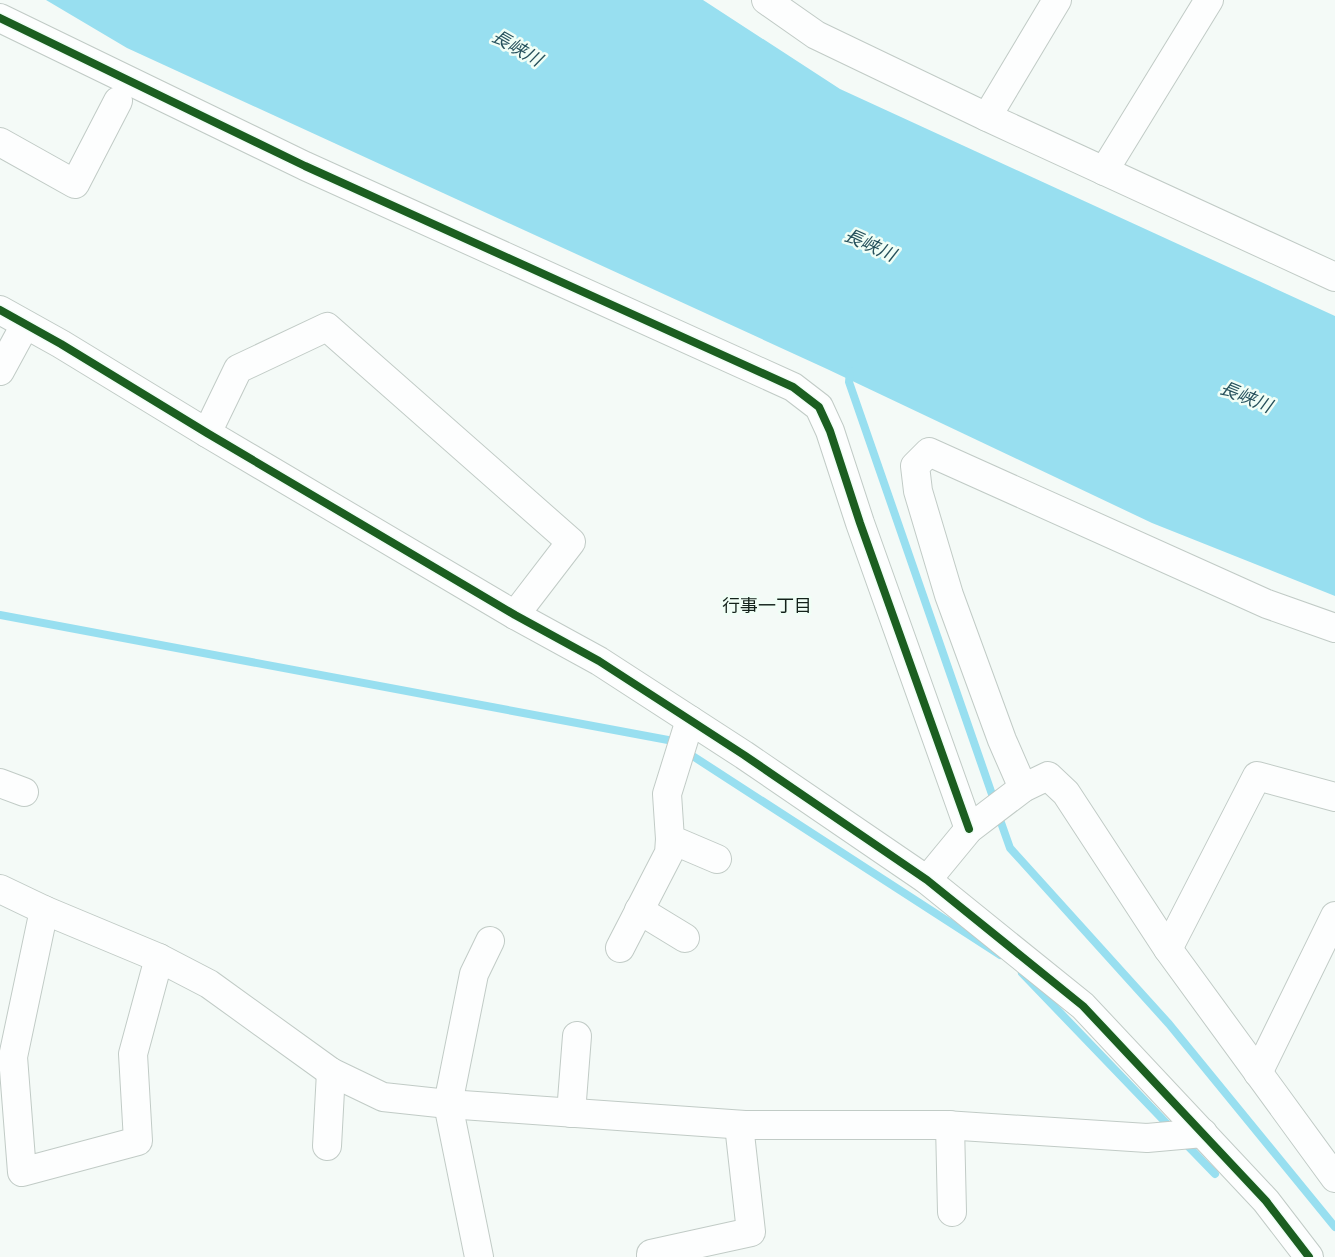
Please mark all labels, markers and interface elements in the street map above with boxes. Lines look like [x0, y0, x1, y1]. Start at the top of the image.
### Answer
water label: 長峡川 [488, 23, 549, 72]
water label: 長峡川 [841, 222, 902, 267]
water label: 長峡川 [1217, 375, 1278, 418]
district label: 行事一丁目 [722, 593, 812, 617]

